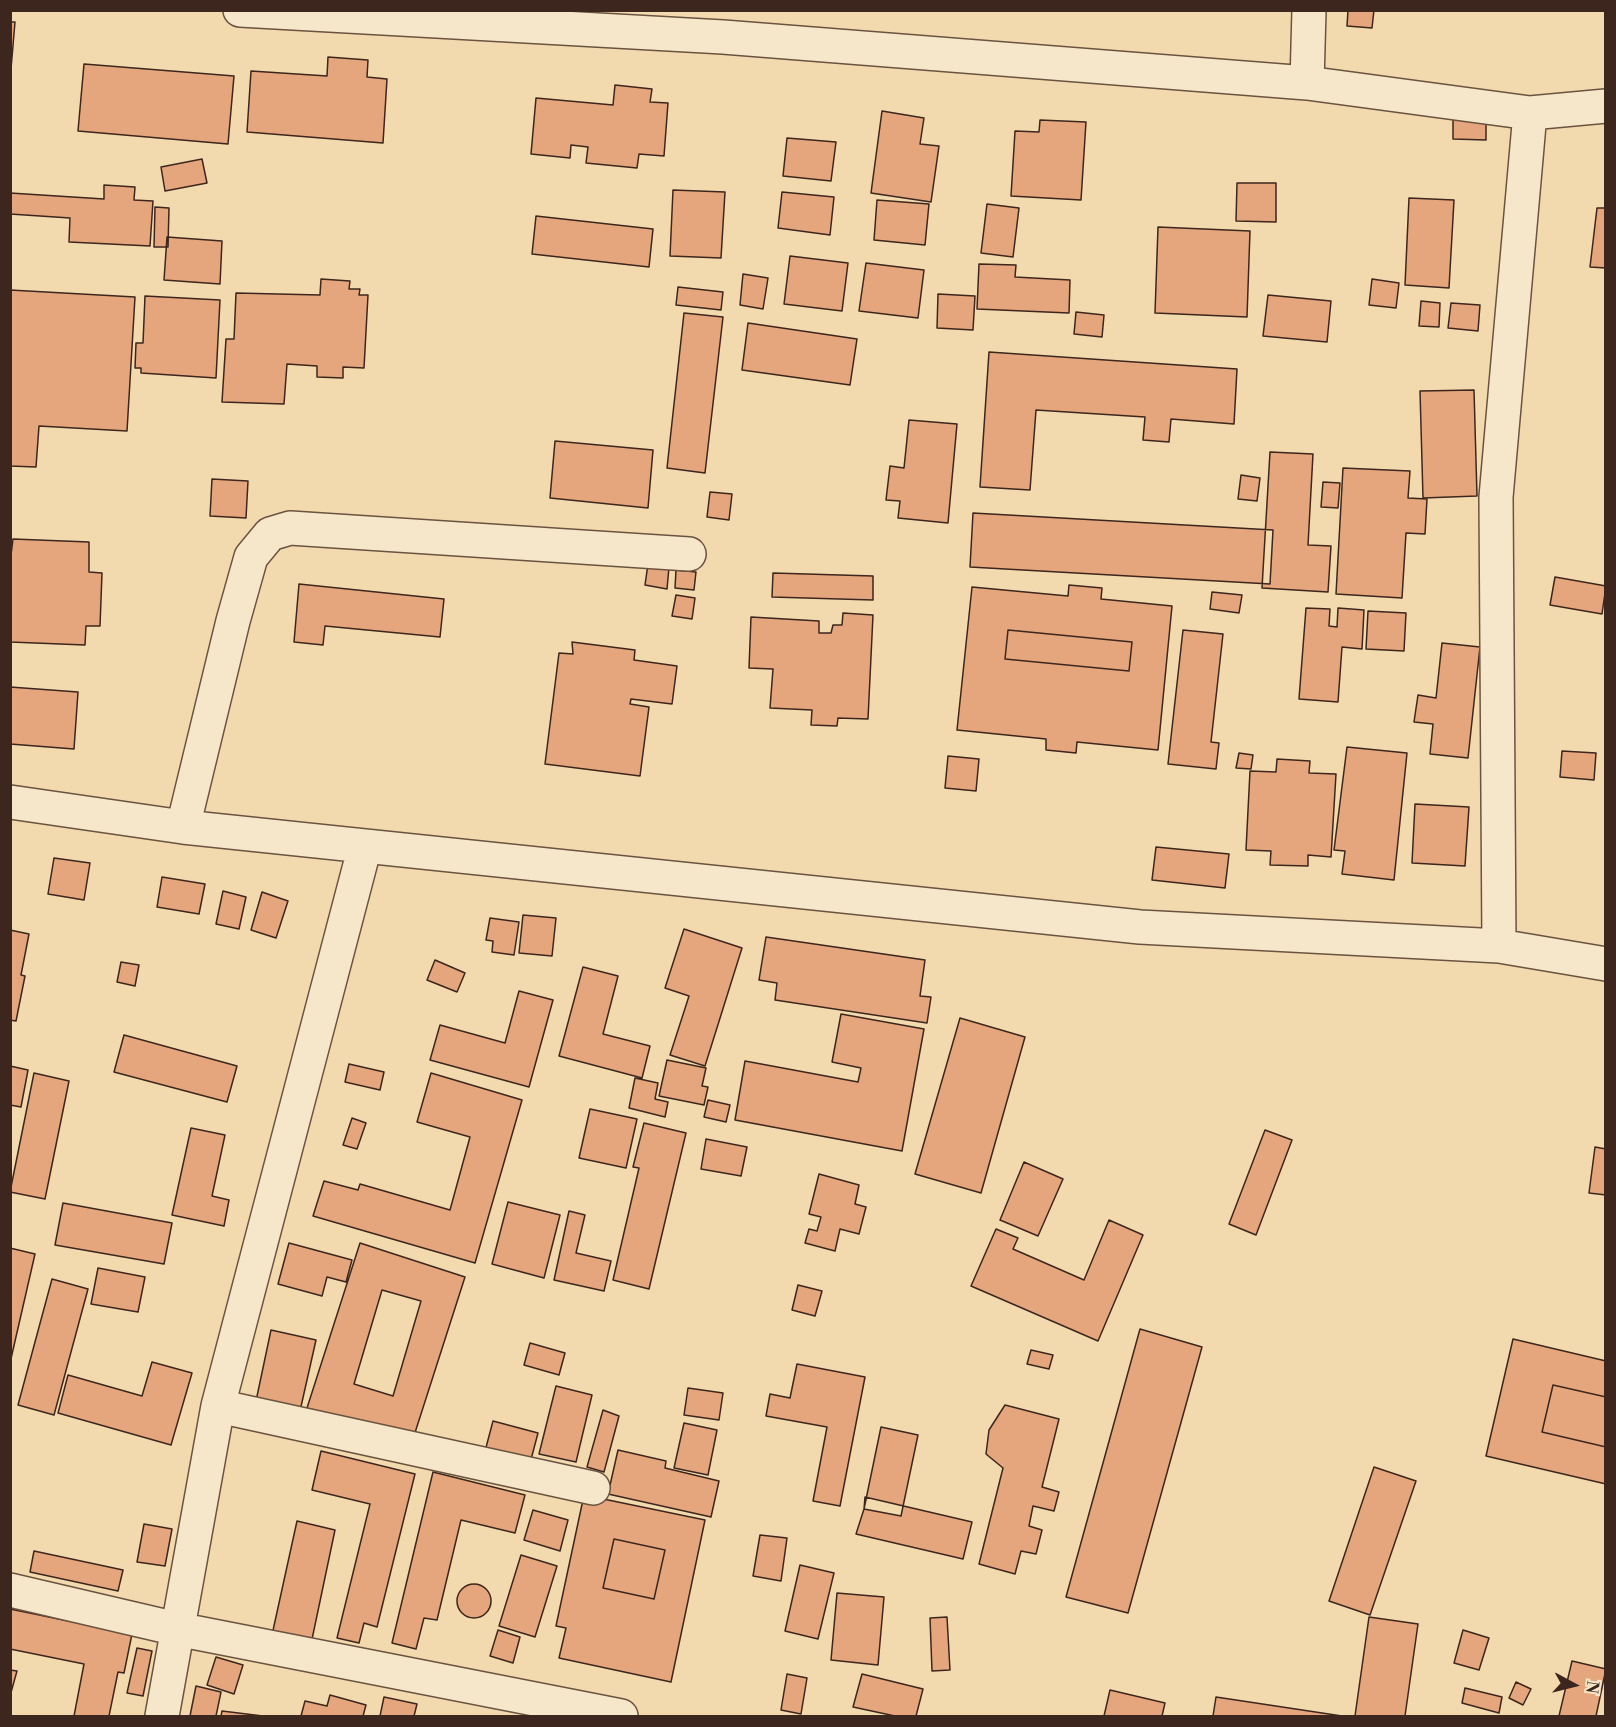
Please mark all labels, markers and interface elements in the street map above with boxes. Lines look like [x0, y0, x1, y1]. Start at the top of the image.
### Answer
north arrow [1544, 1655, 1604, 1715]
text: N [1581, 1680, 1603, 1695]

